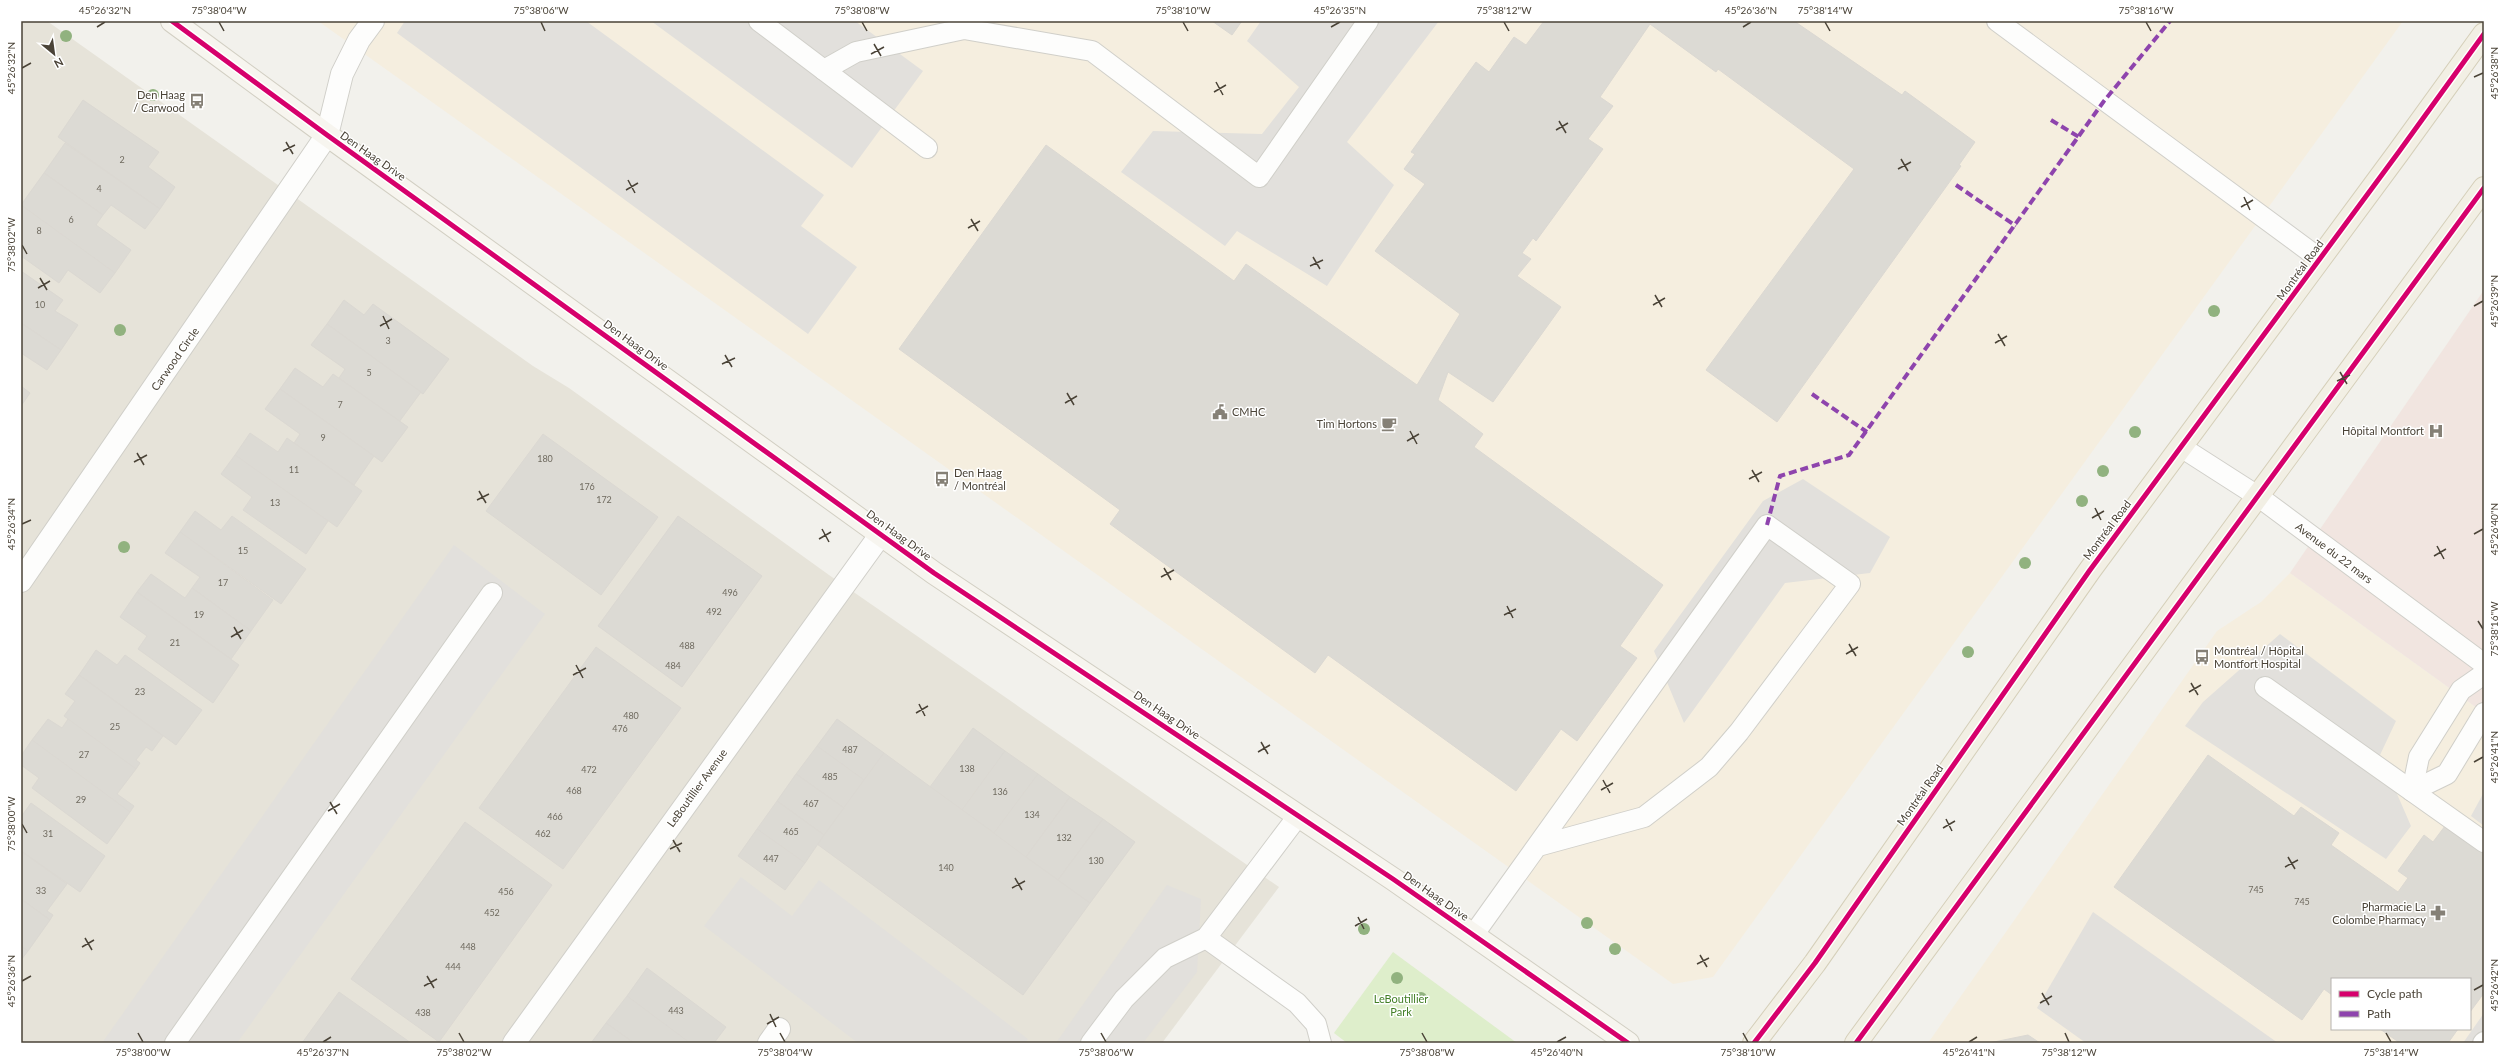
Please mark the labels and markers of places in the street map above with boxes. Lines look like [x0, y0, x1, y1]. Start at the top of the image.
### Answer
place label: Den Haag / Carwood [133, 88, 185, 114]
bus stop icon: Den Haag / Carwood [188, 92, 206, 110]
public building icon: CMHC [1211, 403, 1229, 421]
place label: CMHC [1232, 405, 1266, 418]
cafe icon: Tim Hortons [1380, 415, 1398, 433]
place label: Tim Hortons [1317, 417, 1377, 430]
hospital icon: Hôpital Montfort [2427, 422, 2445, 440]
place label: Hôpital Montfort [2342, 424, 2424, 437]
place label: Den Haag / Montréal [954, 466, 1006, 492]
bus stop icon: Den Haag / Montréal [933, 470, 951, 488]
place label: Montréal / Hôpital Montfort Hospital [2214, 644, 2304, 670]
bus stop icon: Montréal / Hôpital Montfort Hospital [2193, 648, 2211, 666]
place label: Pharmacie La Colombe Pharmacy [2332, 900, 2426, 926]
pharmacy icon: Pharmacie La Colombe Pharmacy [2429, 904, 2447, 922]

